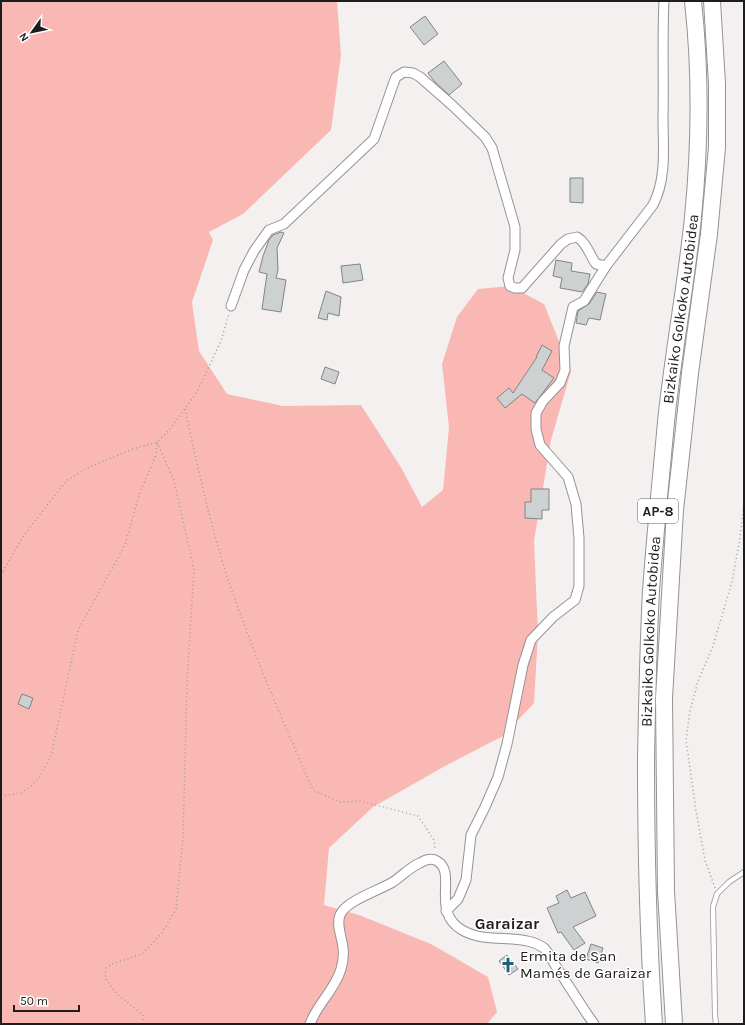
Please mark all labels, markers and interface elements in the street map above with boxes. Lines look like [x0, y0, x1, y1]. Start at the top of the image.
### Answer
north arrow [12, 12, 52, 52]
text: N [16, 30, 32, 44]
street label: Bizkaiko Golkoko Autobidea [659, 213, 702, 405]
road number: AP-8 [638, 499, 678, 523]
street label: Bizkaiko Golkoko Autobidea [638, 535, 664, 727]
district label: Garaizar [475, 914, 540, 933]
place label: Ermita de San Mamés de Garaizar [520, 947, 652, 982]
church icon: Ermita de San Mamés de Garaizar [499, 956, 517, 974]
scale bar [14, 987, 79, 1013]
text: 50 m [20, 994, 48, 1008]

